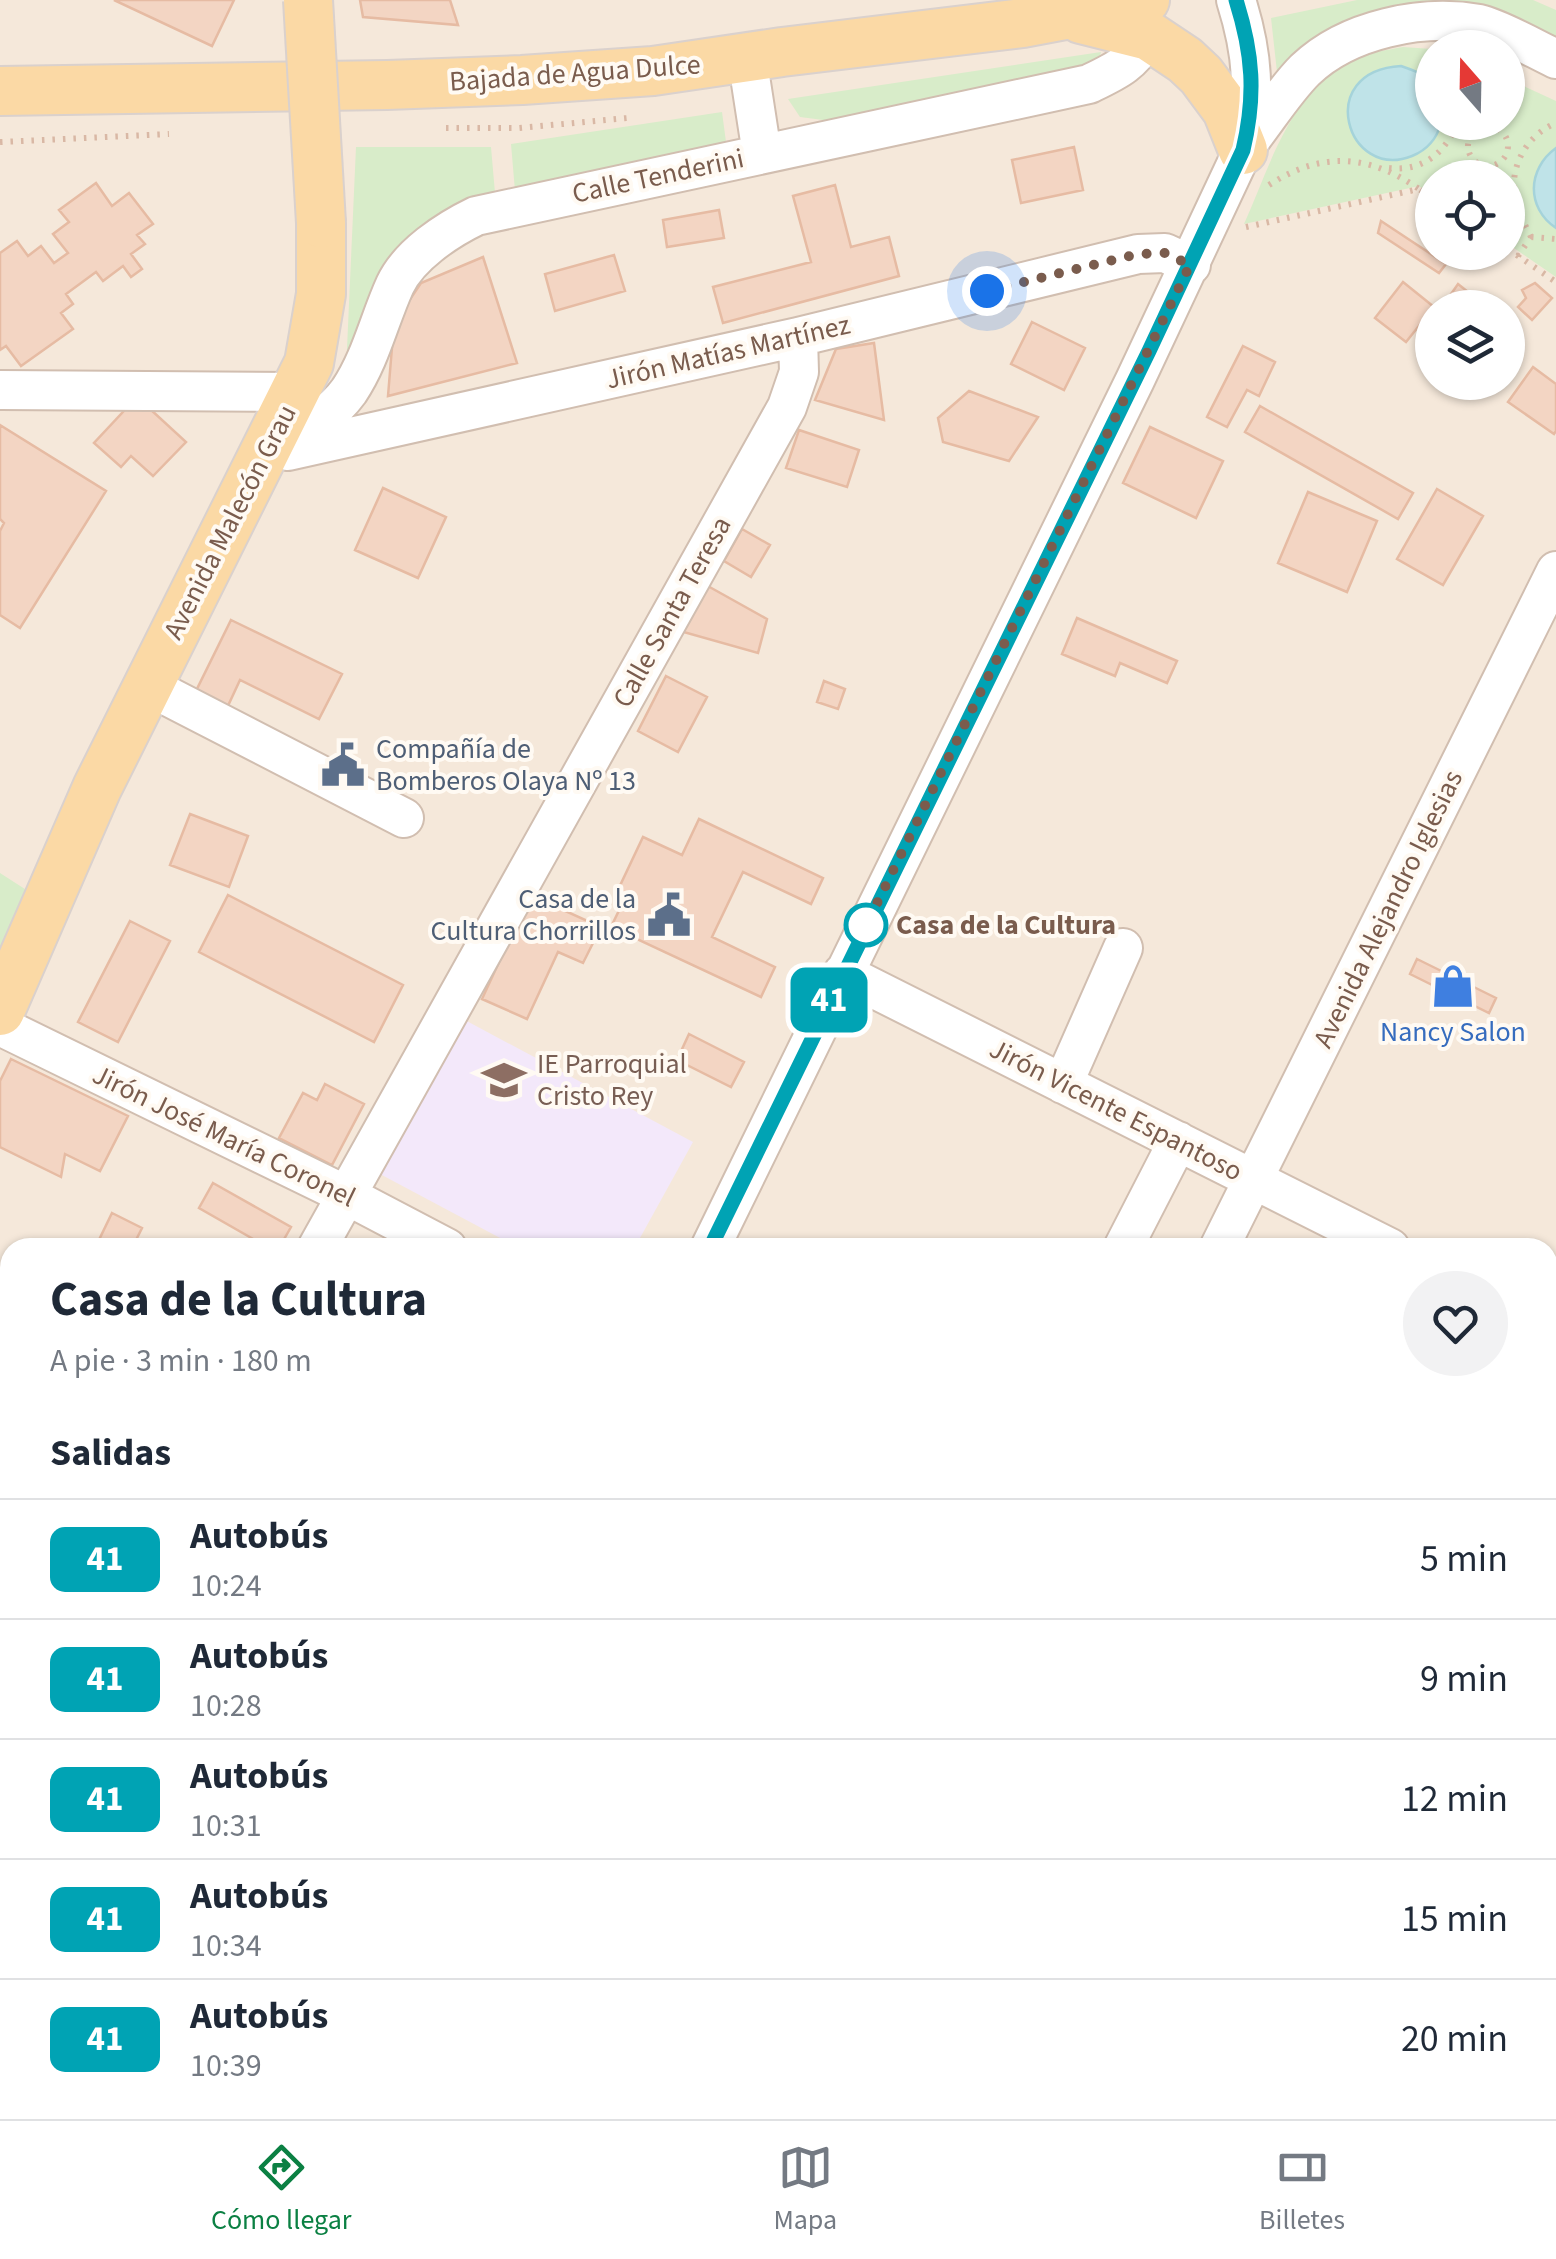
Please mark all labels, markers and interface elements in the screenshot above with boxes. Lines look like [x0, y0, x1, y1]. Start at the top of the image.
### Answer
north arrow [1415, 30, 1525, 140]
map controls [1415, 30, 1525, 400]
street label: Bajada de Agua Dulce [448, 44, 702, 102]
street label: Calle Tenderini [569, 138, 747, 214]
button: locate [1415, 160, 1525, 270]
your location [962, 266, 1012, 316]
button: layers [1415, 290, 1525, 400]
street label: Jirón Matías Martínez [602, 304, 854, 400]
street label: Avenida Malecón Grau [153, 398, 307, 646]
street label: Calle Santa Teresa [603, 509, 741, 715]
place label: Compañía de Bomberos Olaya Nº 13 [376, 729, 636, 801]
public building icon: Compañía de Bomberos Olaya Nº 13 [319, 741, 367, 789]
street label: Avenida Alejandro Iglesias [1303, 763, 1473, 1055]
place label: Casa de la Cultura Chorrillos [431, 879, 636, 951]
public building icon: Casa de la Cultura Chorrillos [645, 891, 693, 939]
marker: Casa de la Cultura [845, 904, 887, 946]
place label: Casa de la Cultura [896, 905, 1116, 945]
shop icon: Nancy Salon [1429, 962, 1477, 1010]
line badge: 41 [784, 968, 874, 1032]
text: 41 [811, 975, 847, 1025]
place label: Nancy Salon [1380, 1012, 1526, 1052]
street label: Jirón Vicente Espantoso [983, 1029, 1249, 1191]
place label: IE Parroquial Cristo Rey [537, 1044, 687, 1116]
street label: Jirón José María Coronel [86, 1055, 362, 1217]
school or university icon: IE Parroquial Cristo Rey [480, 1056, 528, 1104]
text: Casa de la Cultura [50, 1266, 427, 1334]
button: heart [1403, 1271, 1508, 1376]
text: A pie · 3 min · 180 m [50, 1338, 312, 1384]
text: Salidas [50, 1426, 171, 1480]
text: Autobús [190, 1509, 328, 1563]
text: 5 min [1420, 1532, 1508, 1586]
text: 41 [87, 1534, 123, 1584]
text: 10:24 [190, 1563, 262, 1609]
text: Autobús [190, 1629, 328, 1683]
text: 9 min [1420, 1652, 1508, 1706]
text: 41 [87, 1654, 123, 1704]
text: 10:28 [190, 1683, 262, 1729]
text: Autobús [190, 1749, 328, 1803]
text: 12 min [1401, 1772, 1508, 1826]
text: 41 [87, 1774, 123, 1824]
text: 10:31 [190, 1803, 262, 1849]
text: Autobús [190, 1869, 328, 1923]
text: 15 min [1401, 1892, 1508, 1946]
text: 41 [87, 1894, 123, 1944]
text: 10:34 [190, 1923, 262, 1969]
text: Autobús [190, 1989, 328, 2043]
text: 20 min [1401, 2012, 1508, 2066]
text: 41 [87, 2014, 123, 2064]
text: 10:39 [190, 2043, 262, 2089]
tab: Cómo llegar [211, 2140, 351, 2240]
tab: Mapa [773, 2140, 837, 2240]
tab: Billetes [1259, 2140, 1345, 2240]

